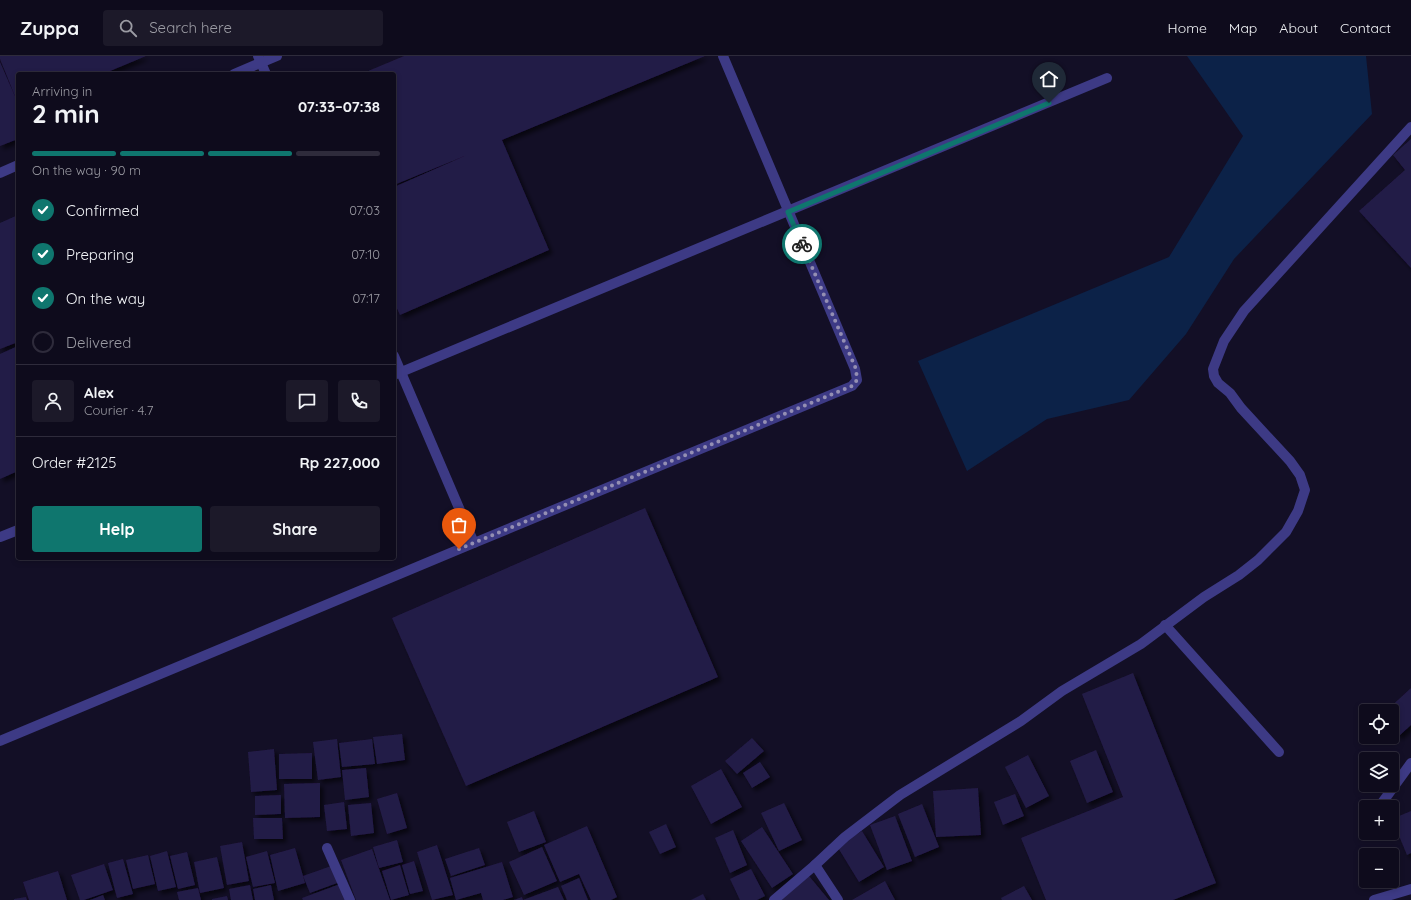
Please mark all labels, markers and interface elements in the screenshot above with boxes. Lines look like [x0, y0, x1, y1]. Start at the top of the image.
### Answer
search box [103, 10, 383, 46]
text: Zuppa [20, 16, 79, 40]
icon: search [117, 17, 139, 39]
text: Search here [149, 18, 232, 37]
text: Home [1168, 19, 1207, 37]
text: Map [1229, 19, 1257, 37]
text: About [1279, 19, 1318, 37]
text: Contact [1340, 19, 1391, 37]
pin [1032, 62, 1066, 103]
icon: home [1038, 68, 1060, 90]
text: Arriving in [32, 83, 92, 99]
text: 2 min [32, 97, 100, 130]
text: 07:33–07:38 [298, 97, 380, 116]
text: On the way · 90 m [32, 162, 141, 178]
icon: check [32, 199, 54, 221]
text: Confirmed [66, 201, 139, 220]
text: 07:03 [349, 202, 380, 218]
courier [782, 224, 822, 264]
icon: bike [791, 233, 813, 255]
icon: check [32, 243, 54, 265]
text: Preparing [66, 245, 134, 264]
text: 07:10 [351, 246, 380, 262]
icon: check [32, 287, 54, 309]
text: On the way [66, 289, 145, 308]
text: 07:17 [352, 290, 380, 306]
text: Delivered [66, 333, 131, 352]
button: person [32, 380, 74, 422]
button: chat [286, 380, 328, 422]
button: phone [338, 380, 380, 422]
text: Alex [84, 383, 114, 402]
text: Courier · 4.7 [84, 402, 153, 418]
text: Order #2125 [32, 453, 117, 472]
text: Rp 227,000 [299, 453, 380, 472]
button: Help [32, 506, 202, 552]
button: Share [210, 506, 380, 552]
pin [442, 508, 476, 549]
icon: bag [448, 514, 470, 536]
map controls [1359, 704, 1399, 888]
button: locate [1359, 704, 1399, 744]
button: layers [1359, 752, 1399, 792]
button: + [1359, 800, 1399, 840]
button: − [1359, 848, 1399, 888]

